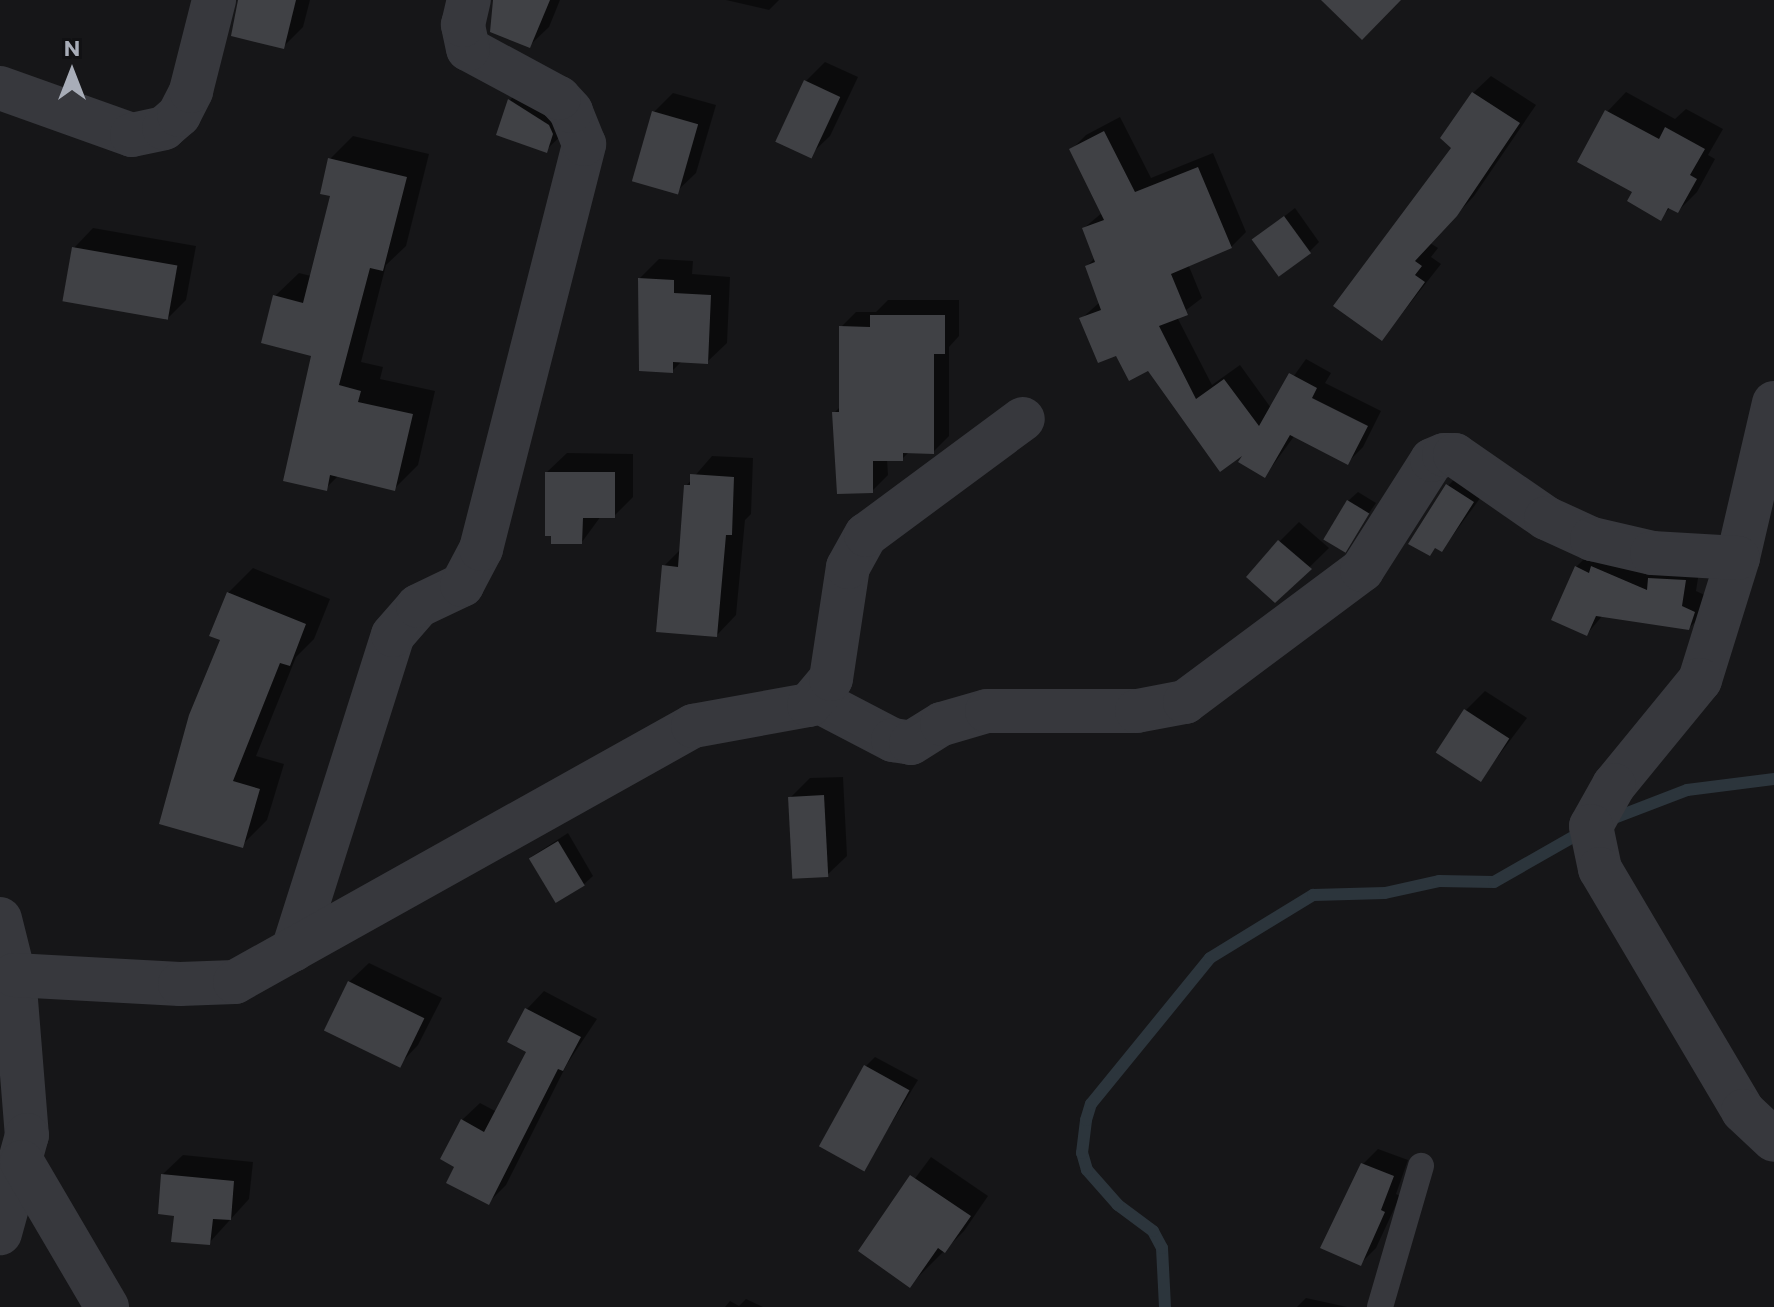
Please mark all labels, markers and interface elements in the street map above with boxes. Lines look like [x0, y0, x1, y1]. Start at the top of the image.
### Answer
north arrow [32, 32, 112, 112]
text: N [64, 34, 80, 61]

